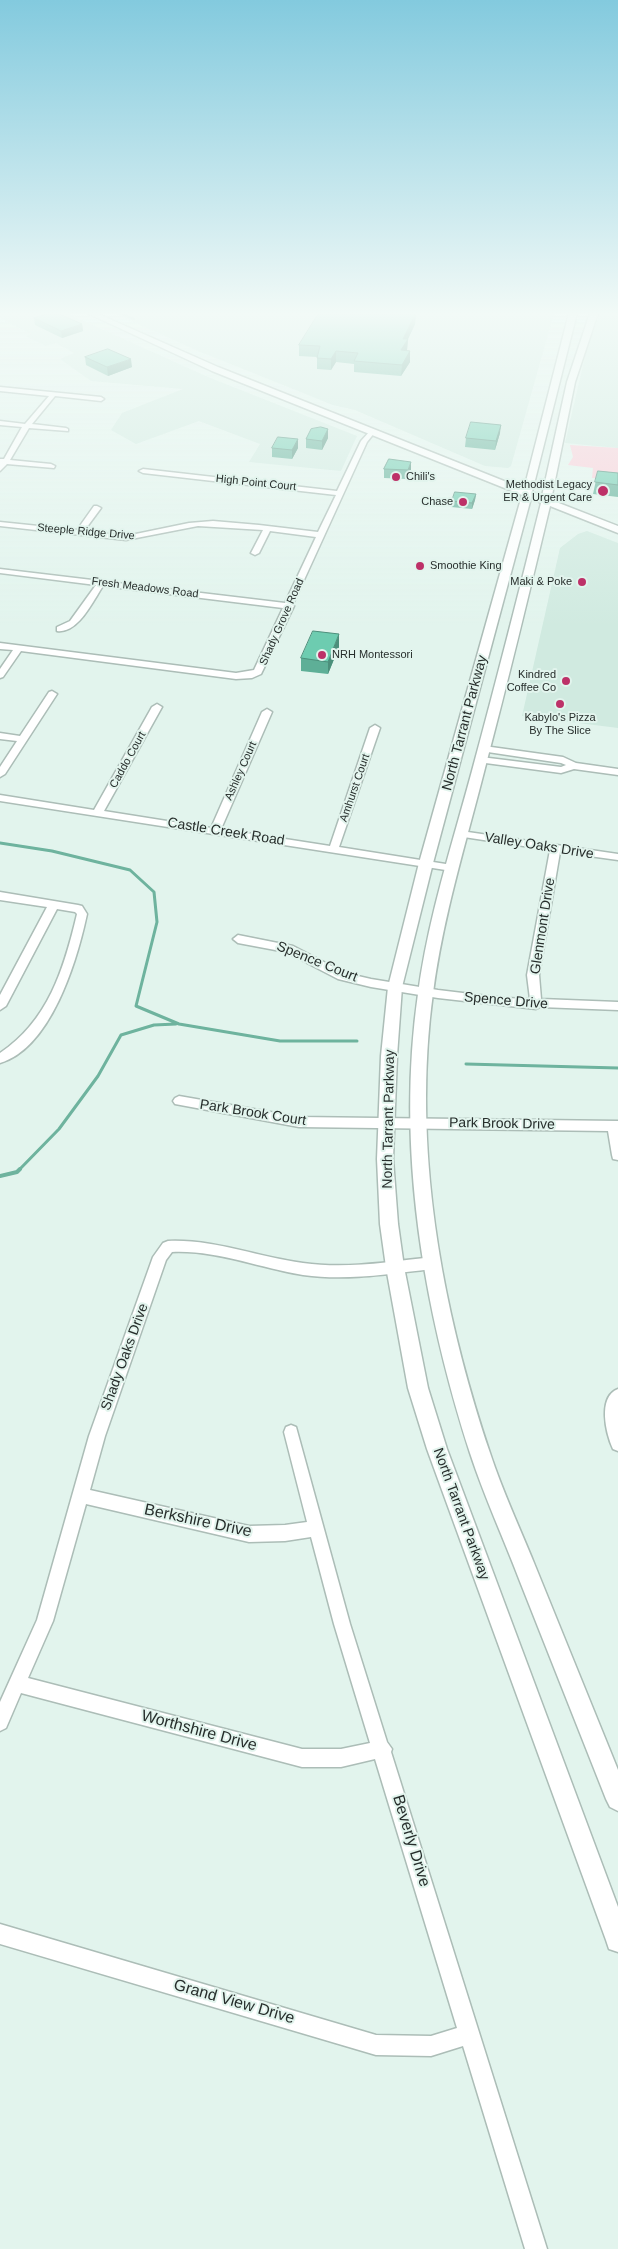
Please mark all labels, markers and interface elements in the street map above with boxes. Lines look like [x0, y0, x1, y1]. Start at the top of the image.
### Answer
place label: Chili's [406, 470, 435, 484]
marker: Chili's [390, 471, 402, 483]
street label: High Point Court [215, 472, 297, 494]
place label: Methodist Legacy ER & Urgent Care [503, 478, 592, 504]
marker: Methodist Legacy ER & Urgent Care [596, 484, 610, 498]
place label: Chase [421, 495, 453, 509]
marker: Chase [457, 496, 469, 508]
street label: Steeple Ridge Drive [37, 521, 135, 543]
place label: Smoothie King [430, 559, 502, 573]
marker: Smoothie King [414, 560, 426, 572]
street label: Fresh Meadows Road [91, 575, 199, 601]
place label: Maki & Poke [510, 575, 572, 589]
marker: Maki & Poke [576, 576, 588, 588]
street label: Shady Grove Road [257, 577, 307, 667]
place label: NRH Montessori [332, 648, 413, 662]
marker: NRH Montessori [316, 649, 328, 661]
street label: North Tarrant Parkway [439, 654, 491, 792]
place label: Kindred Coffee Co [507, 668, 556, 694]
marker: Kindred Coffee Co [560, 675, 572, 687]
marker: Kabylo's Pizza By The Slice [554, 698, 566, 710]
place label: Kabylo's Pizza By The Slice [524, 711, 596, 737]
street label: Caddo Court [107, 730, 149, 790]
street label: Ashley Court [222, 740, 260, 802]
street label: Amhurst Court [337, 752, 373, 824]
street label: Castle Creek Road [166, 814, 286, 850]
street label: Valley Oaks Drive [483, 829, 595, 863]
street label: Glenmont Drive [527, 877, 559, 975]
street label: Spence Court [274, 938, 360, 986]
street label: Spence Drive [463, 989, 549, 1013]
street label: North Tarrant Parkway [379, 1049, 399, 1189]
street label: Park Brook Court [199, 1096, 307, 1130]
street label: Park Brook Drive [449, 1115, 555, 1133]
street label: Shady Oaks Drive [98, 1301, 152, 1413]
street label: North Tarrant Parkway [429, 1446, 493, 1582]
street label: Berkshire Drive [143, 1500, 253, 1542]
street label: Worthshire Drive [139, 1706, 259, 1756]
street label: Beverly Drive [388, 1793, 434, 1889]
street label: Grand View Drive [171, 1976, 297, 2028]

